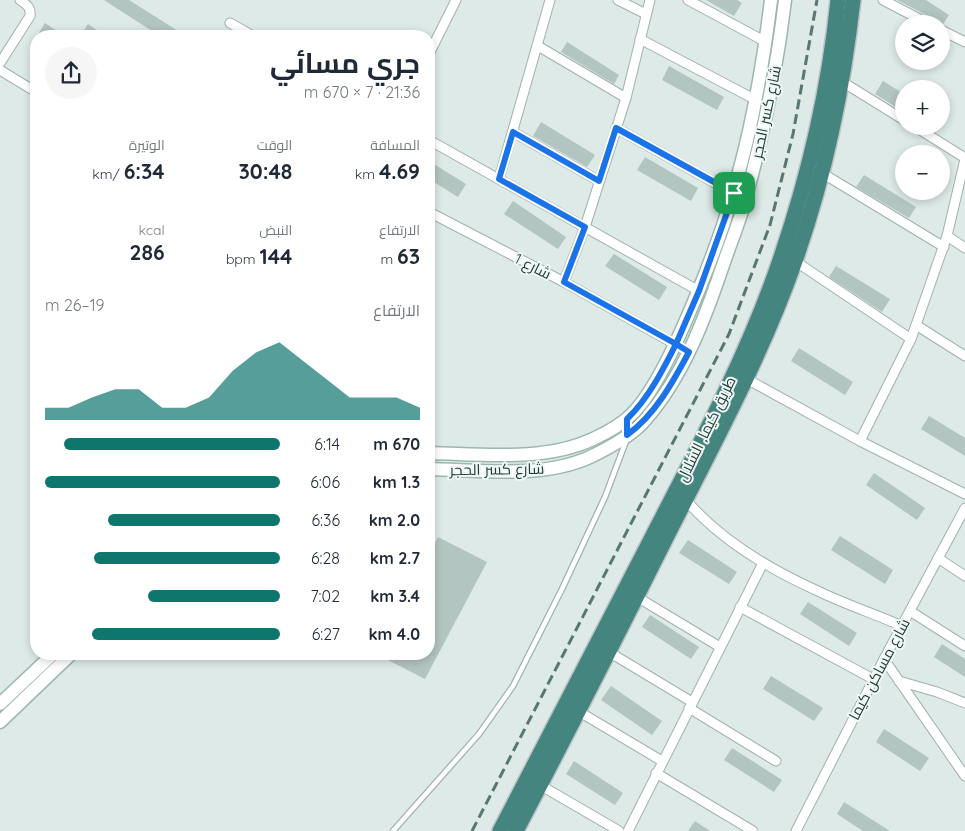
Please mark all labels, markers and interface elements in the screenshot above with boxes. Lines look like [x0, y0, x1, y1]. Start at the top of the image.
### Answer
map controls [895, 15, 950, 200]
button: layers [895, 15, 950, 70]
text: جري مسائي [270, 45, 420, 80]
button: share [45, 47, 97, 99]
street label: شارع كسر الحجر [747, 64, 787, 162]
button: + [895, 80, 950, 135]
text: 21:36 · 7 × 670 m [304, 82, 420, 102]
text: الوتيرة [129, 136, 165, 154]
text: الوقت [257, 136, 292, 154]
text: المسافة [370, 136, 420, 154]
button: − [895, 145, 950, 200]
text: 6:34 [124, 158, 165, 184]
text: 30:48 [239, 158, 292, 184]
text: 4.69 [379, 158, 420, 184]
text: /km [92, 165, 124, 183]
text: km [355, 165, 379, 183]
pin [713, 172, 755, 214]
icon: arrive [720, 179, 748, 207]
text: kcal [139, 221, 165, 239]
text: النبض [259, 221, 292, 239]
text: الارتفاع [379, 221, 420, 239]
text: 286 [130, 239, 165, 265]
text: 144 [259, 243, 292, 269]
text: 63 [397, 243, 420, 269]
street label: شارع 1 [511, 249, 555, 285]
text: bpm [226, 250, 259, 268]
text: m [381, 250, 397, 268]
text: 19–26 m [45, 295, 104, 315]
text: الارتفاع [373, 300, 420, 320]
street label: طريق كيما, الشلال [672, 373, 741, 485]
text: 6:14 [314, 434, 340, 454]
text: 670 m [373, 434, 420, 454]
street label: شارع كسر الحجر [449, 459, 544, 481]
text: 6:06 [310, 472, 340, 492]
text: 1.3 km [373, 472, 420, 492]
text: 6:36 [311, 510, 340, 530]
text: 2.0 km [369, 510, 420, 530]
text: 6:28 [311, 548, 340, 568]
text: 2.7 km [370, 548, 420, 568]
text: 7:02 [310, 586, 340, 606]
text: 3.4 km [370, 586, 420, 606]
street label: شارع مساكن كيما [844, 615, 916, 724]
text: 6:27 [312, 624, 340, 644]
text: 4.0 km [368, 624, 420, 644]

